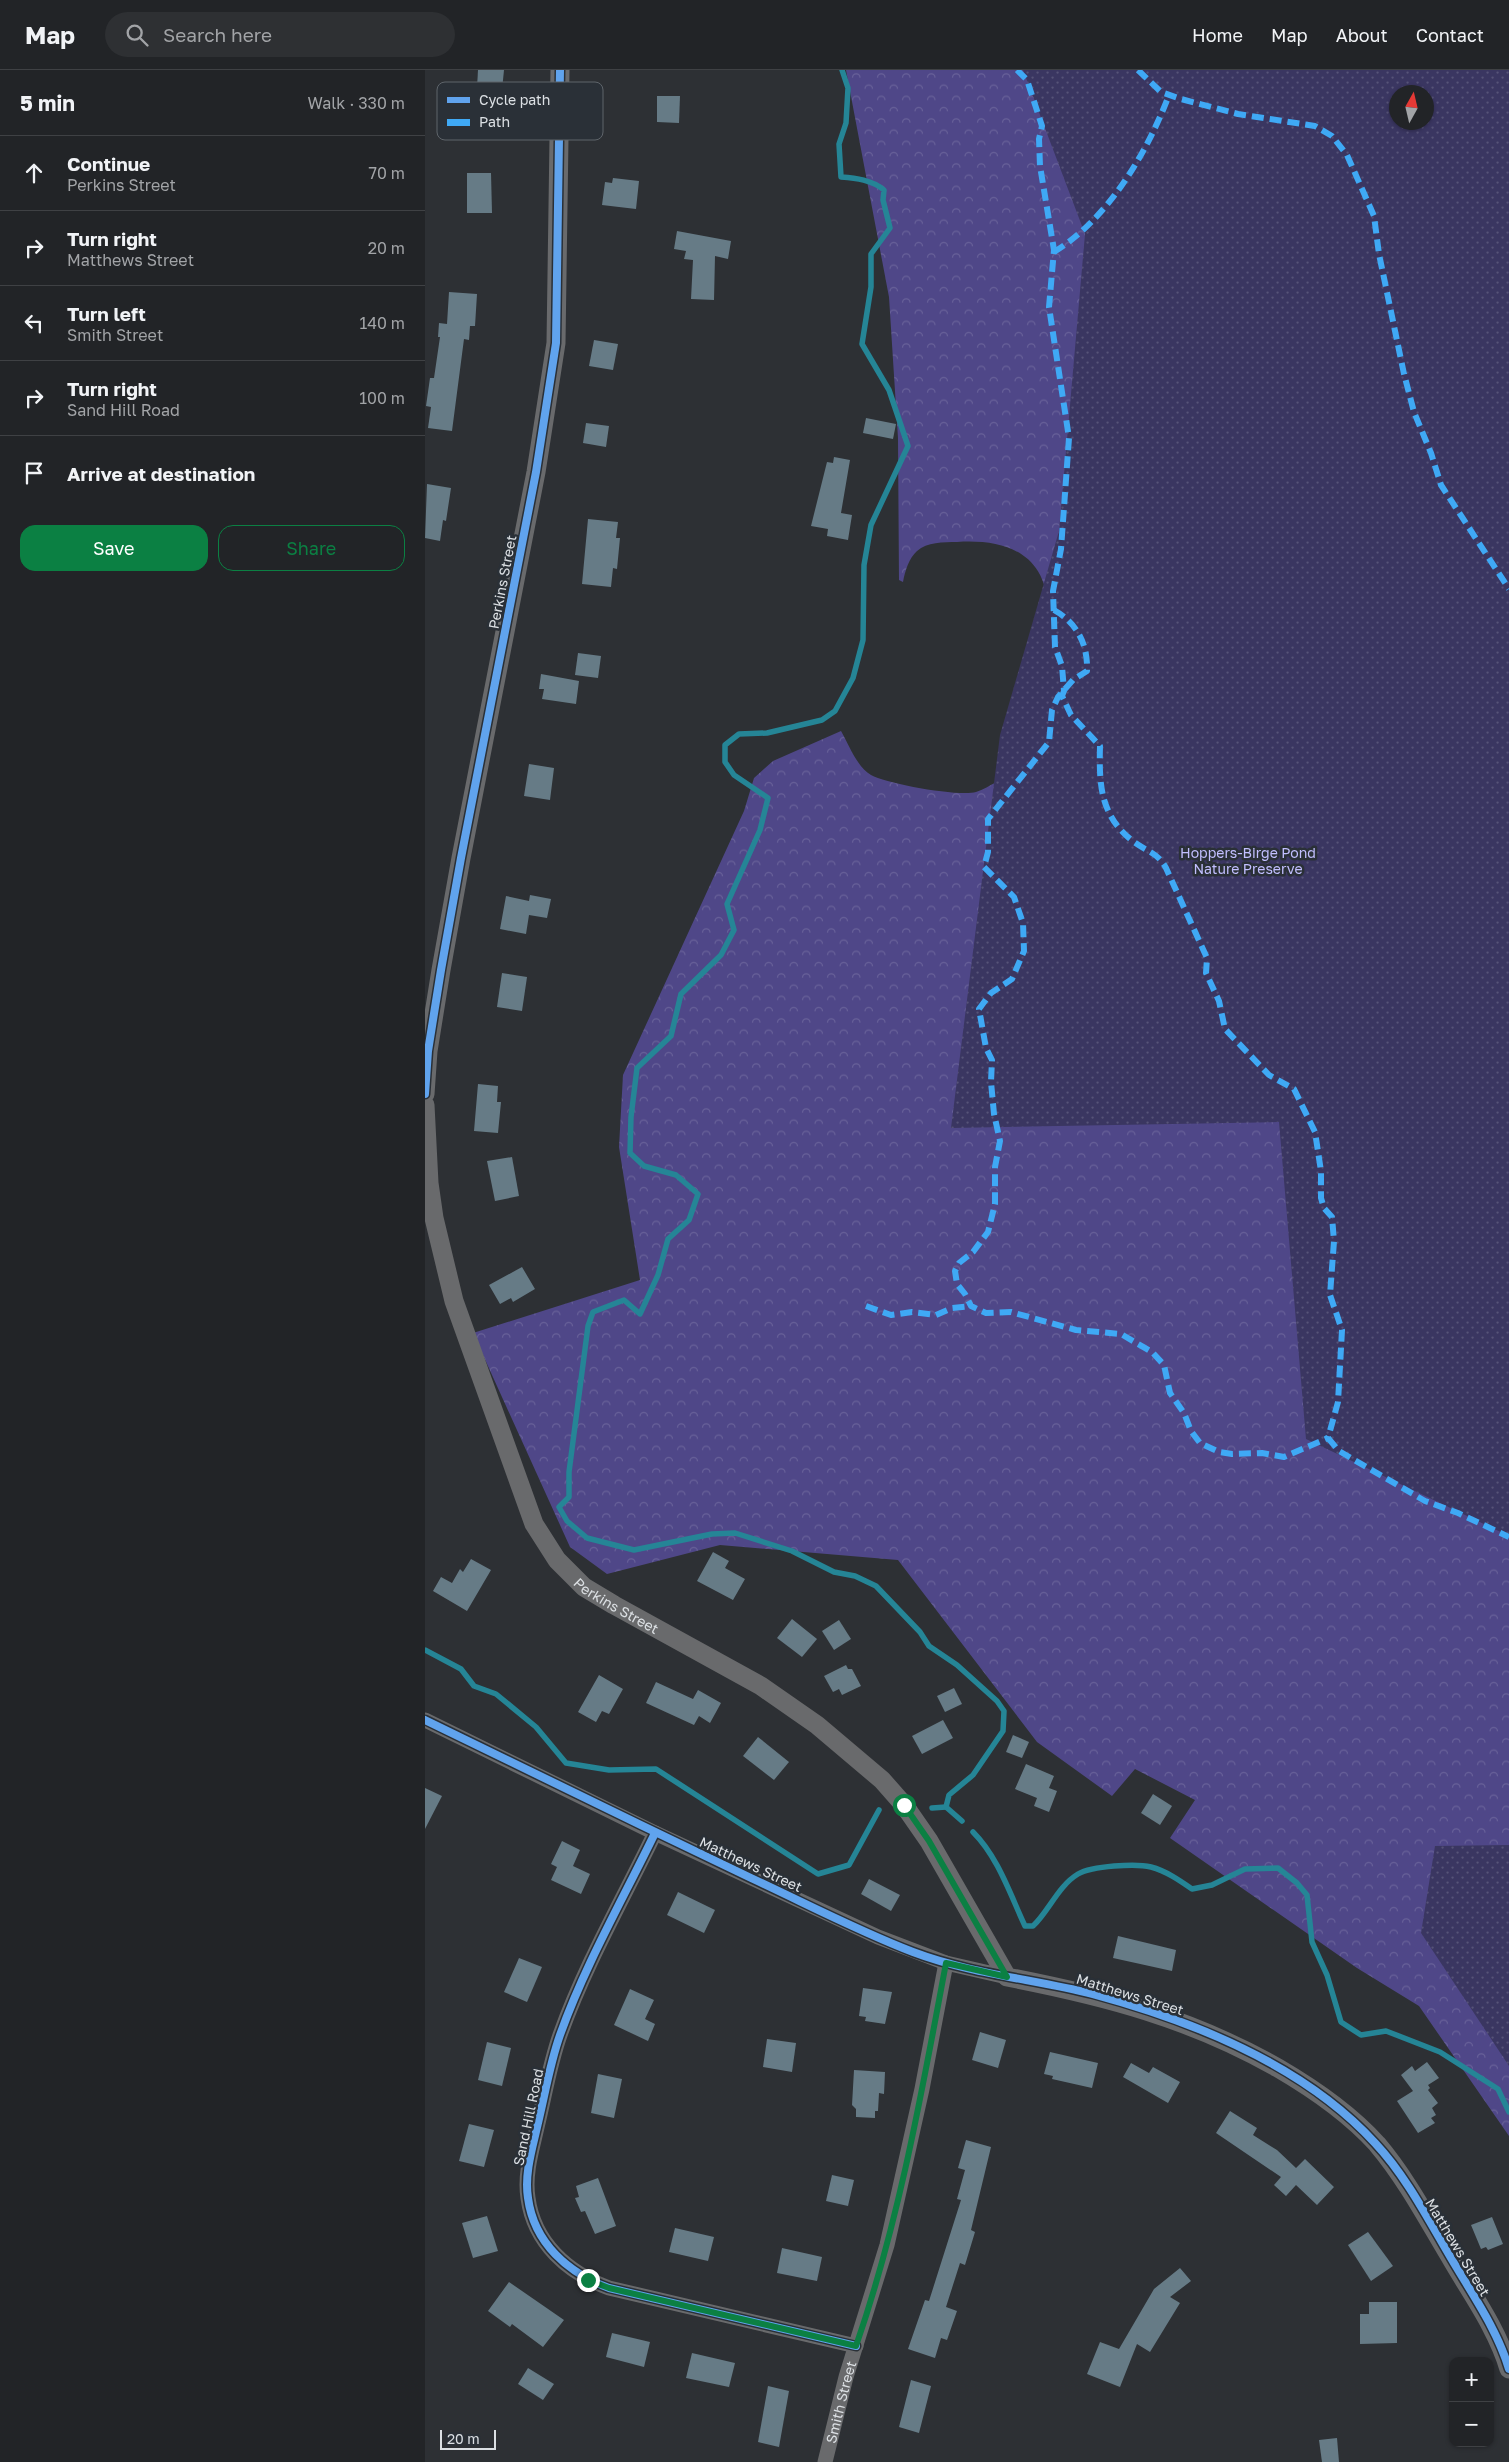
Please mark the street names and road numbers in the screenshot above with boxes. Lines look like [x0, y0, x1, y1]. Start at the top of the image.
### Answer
street label: Perkins Street [485, 534, 519, 630]
street label: Perkins Street [571, 1574, 662, 1637]
street label: Matthews Street [697, 1833, 805, 1895]
street label: Matthews Street [1074, 1970, 1186, 2018]
street label: Sand Hill Road [509, 2067, 547, 2167]
street label: Matthews Street [1422, 2195, 1494, 2299]
street label: Smith Street [822, 2359, 859, 2445]

